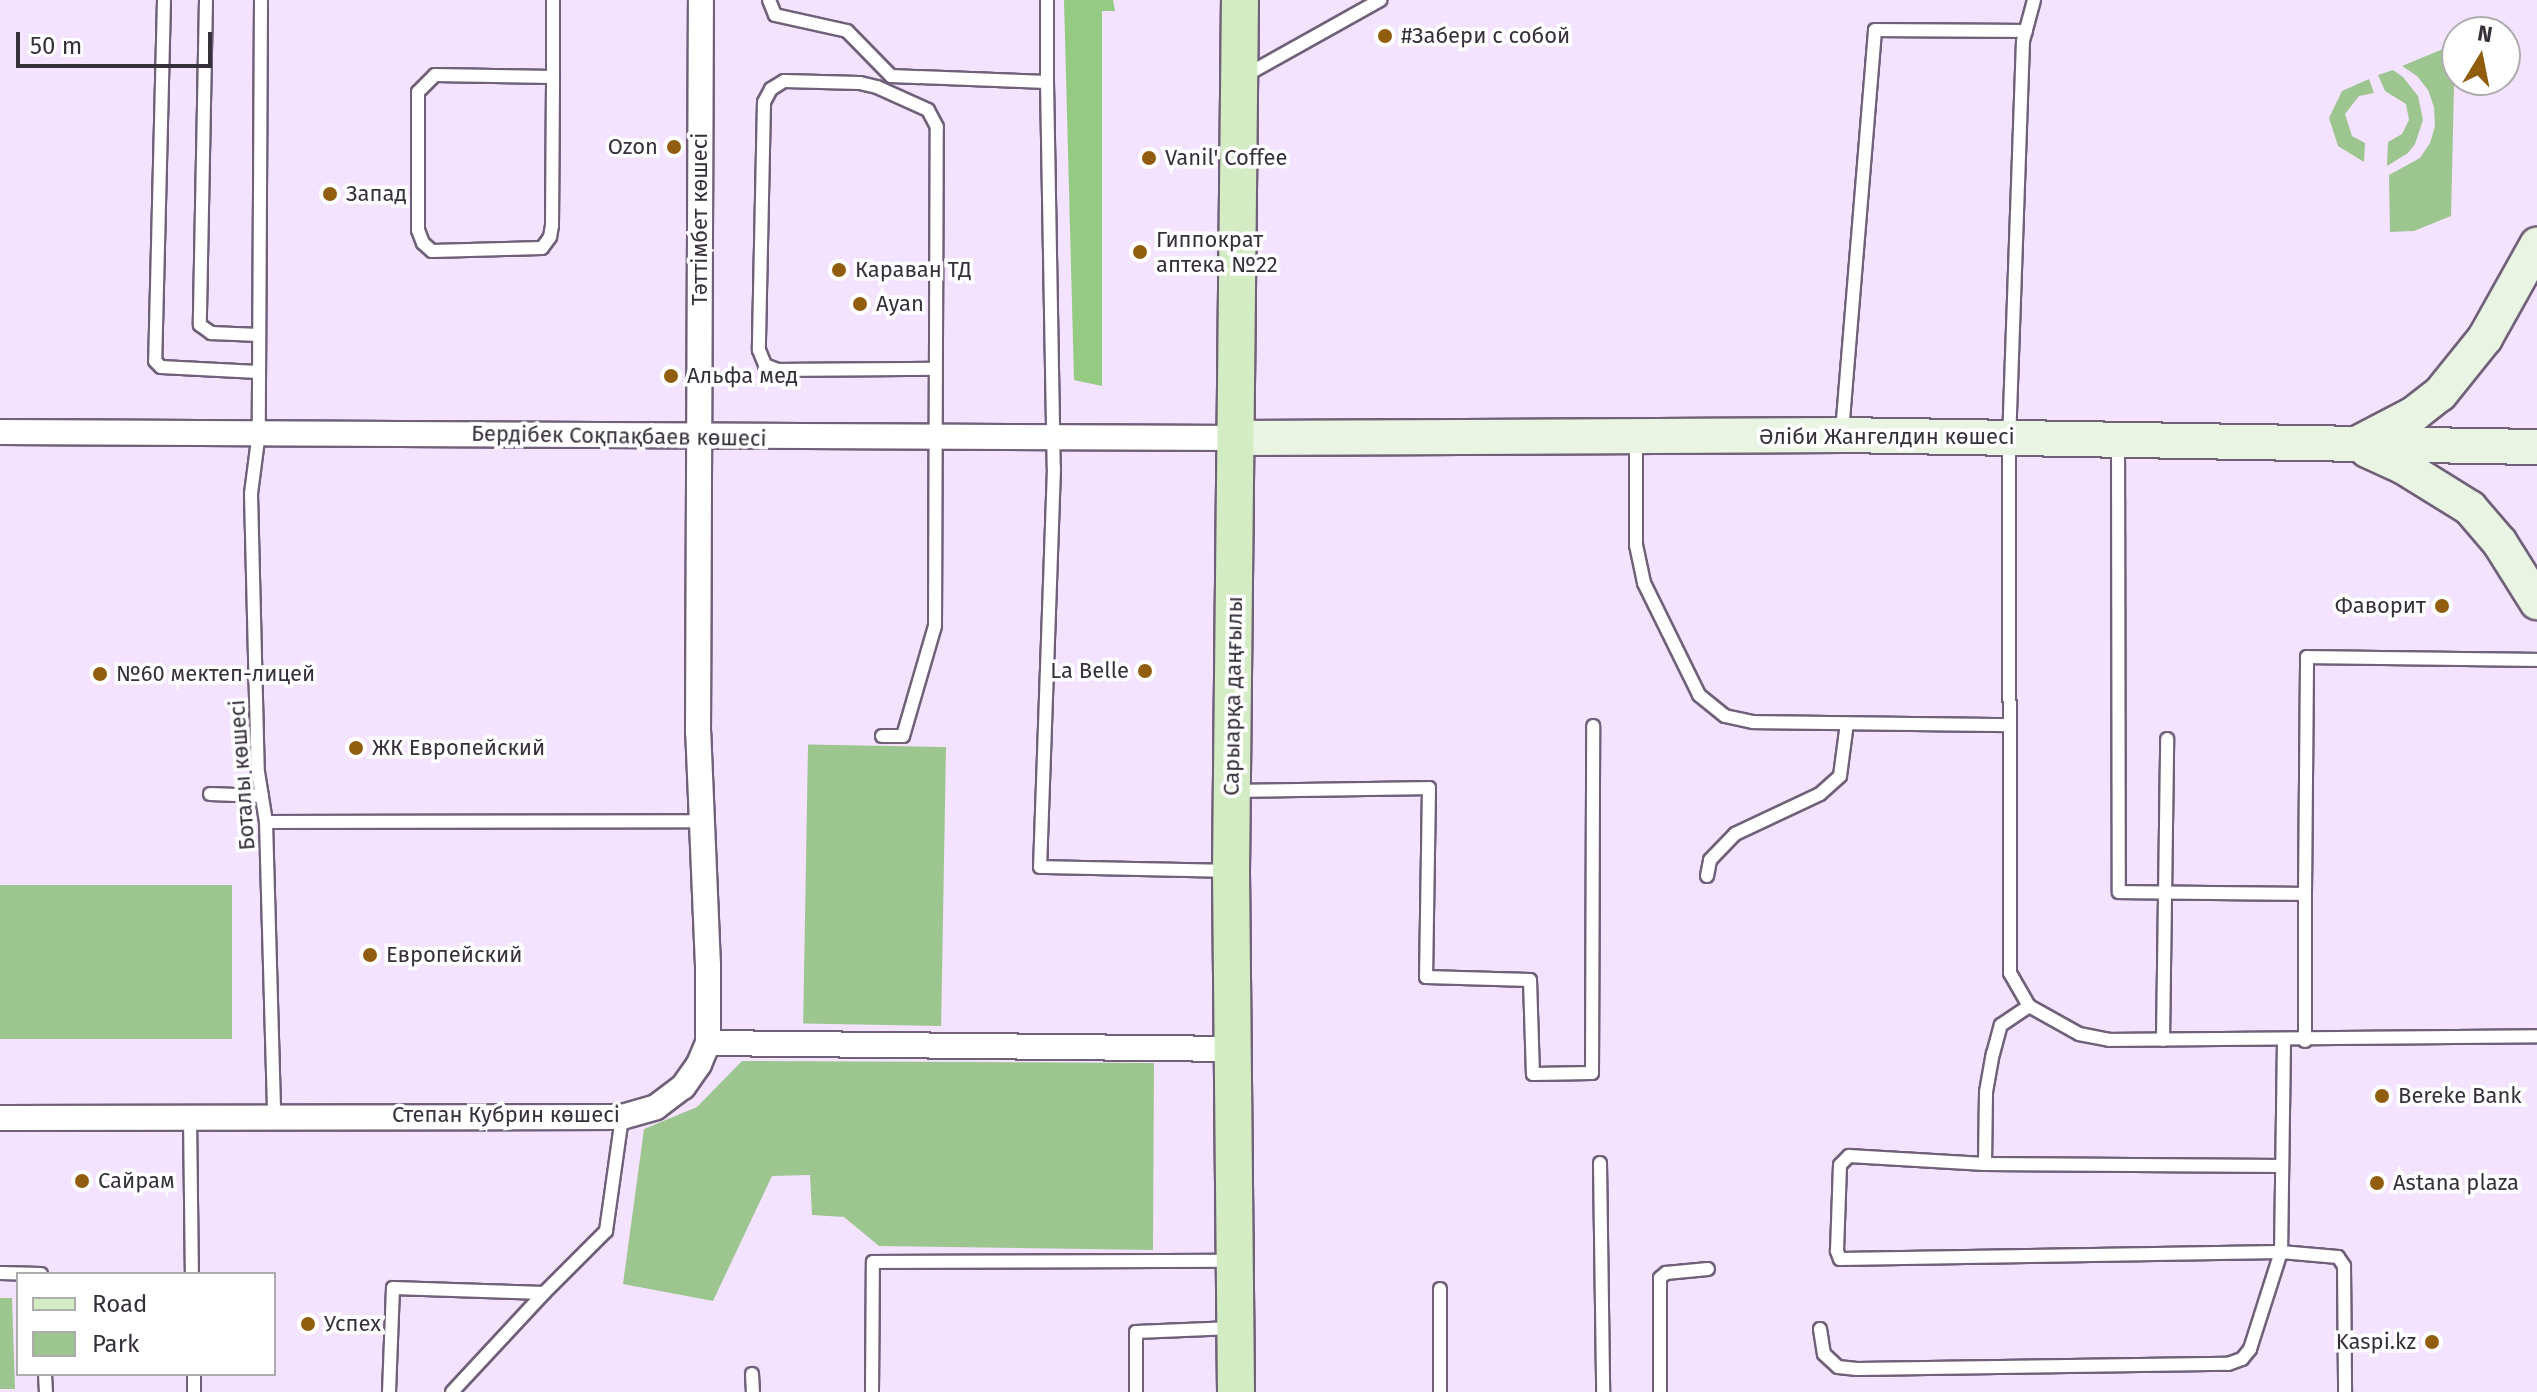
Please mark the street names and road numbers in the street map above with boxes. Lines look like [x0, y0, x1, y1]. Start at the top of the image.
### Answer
street label: Тәттімбет көшесі [687, 132, 713, 306]
street label: Бердібек Соқпақбаев көшесі [471, 420, 767, 452]
street label: Әліби Жангелдин көшесі [1759, 424, 2015, 450]
street label: Сарыарқа даңғылы [1218, 596, 1248, 796]
street label: Боталы көшесі [224, 699, 260, 851]
street label: Степан Кубрин көшесі [392, 1102, 620, 1128]

